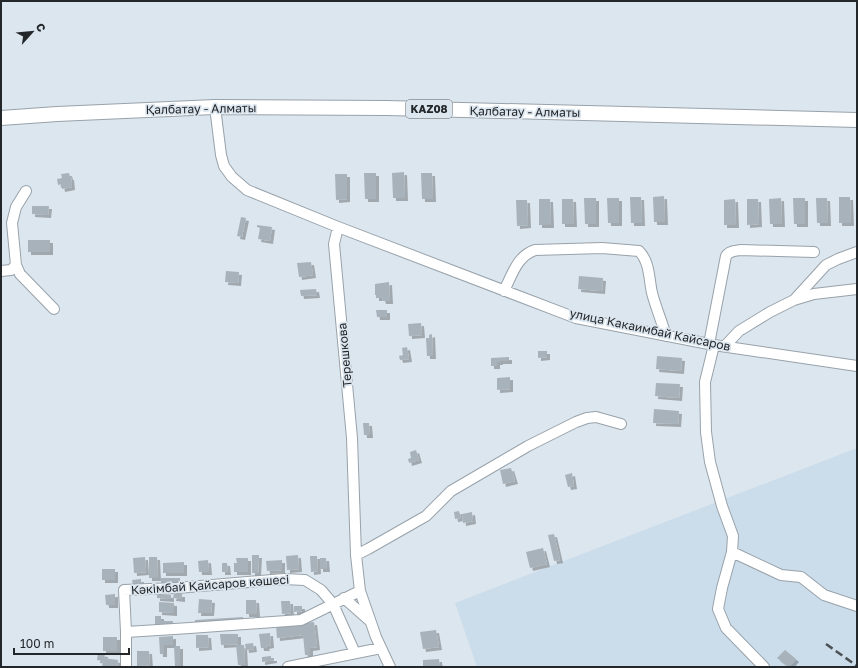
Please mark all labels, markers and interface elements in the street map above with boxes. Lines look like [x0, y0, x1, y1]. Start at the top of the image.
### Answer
north arrow [12, 12, 52, 52]
text: С [34, 21, 49, 34]
street label: Қалбатау - Алматы [145, 100, 257, 117]
road number: KAZ08 [406, 100, 452, 118]
street label: Қалбатау - Алматы [469, 103, 581, 120]
street label: улица Какаимбай Кайсаров [568, 305, 732, 354]
street label: Терешкова [334, 322, 355, 388]
street label: Кәкімбай Қайсаров көшесі [130, 571, 290, 598]
scale bar [14, 630, 129, 656]
text: 100 m [20, 636, 54, 651]

